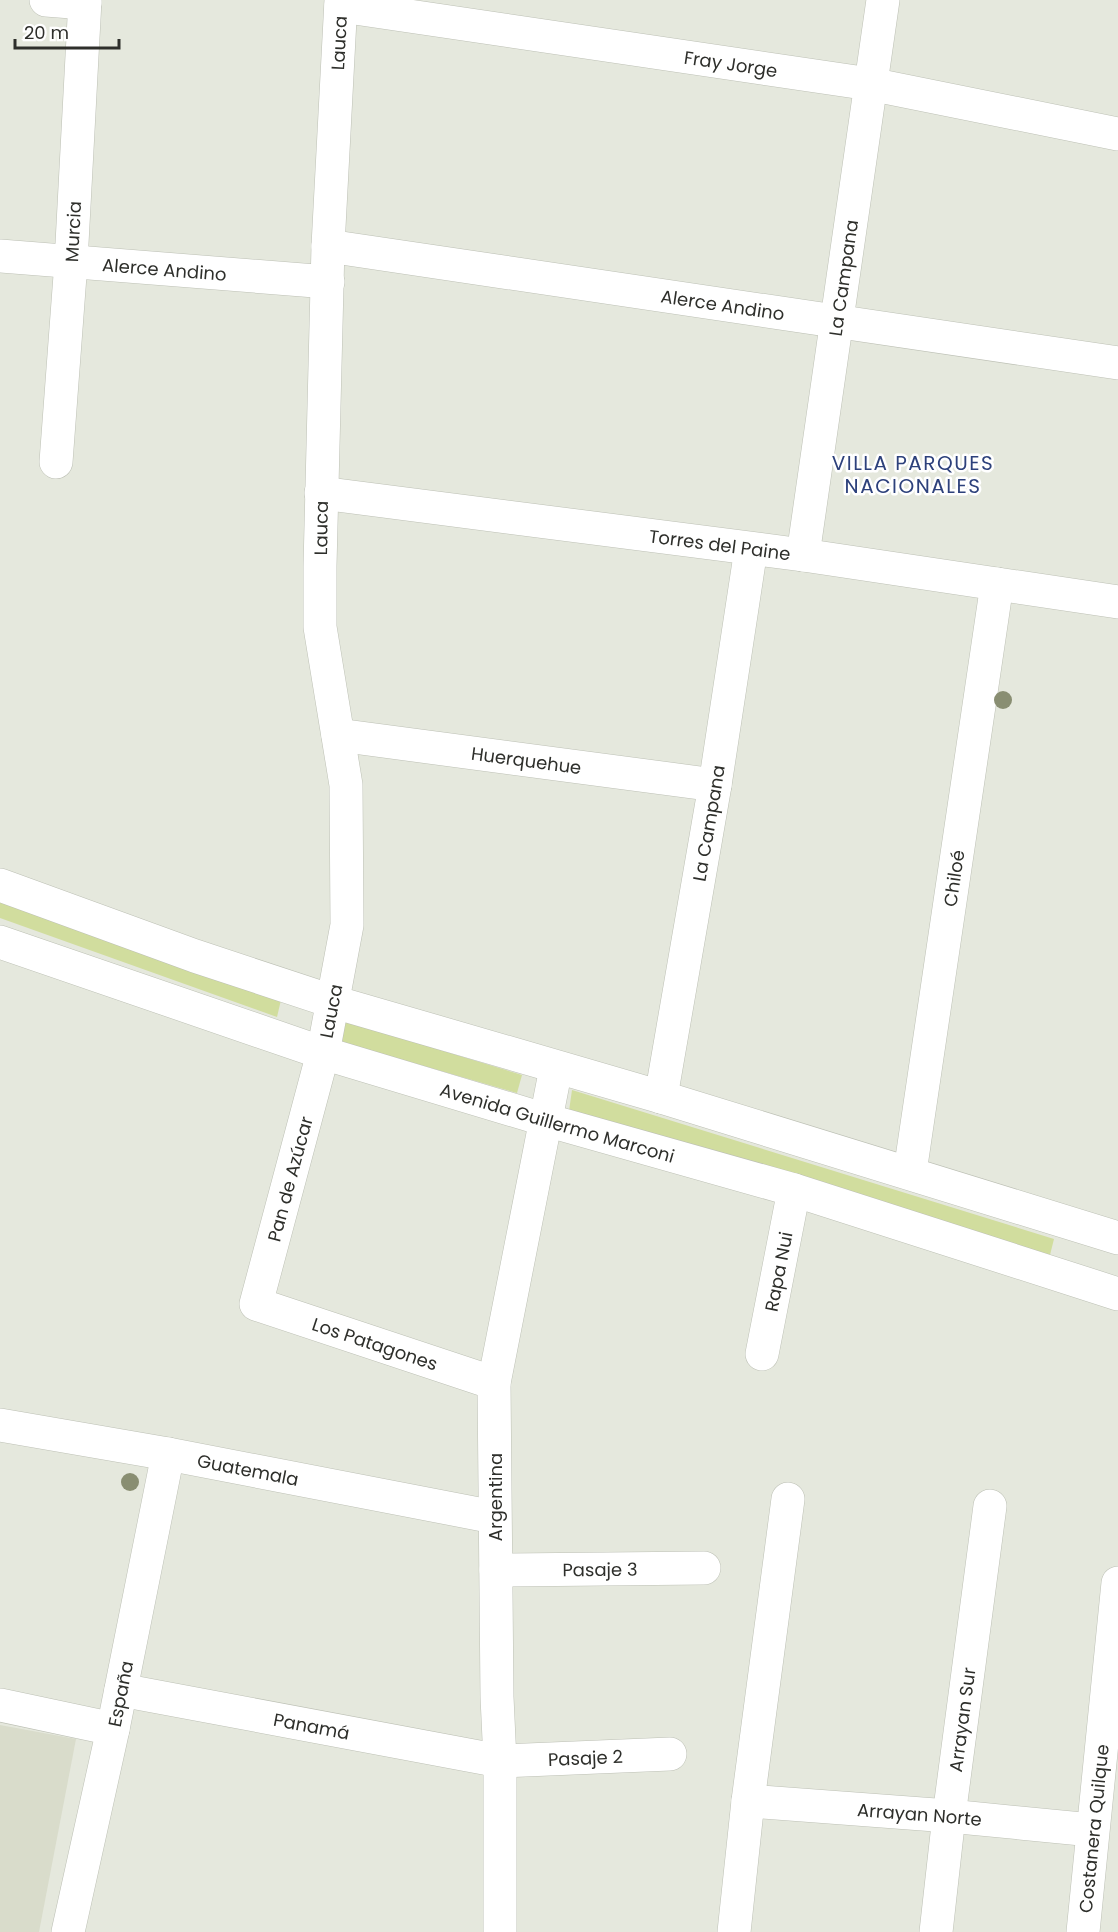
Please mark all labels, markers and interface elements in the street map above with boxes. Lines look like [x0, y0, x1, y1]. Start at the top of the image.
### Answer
scale bar [15, 12, 118, 50]
street label: Lauca [325, 15, 353, 71]
text: 20 m [24, 20, 69, 45]
street label: Fray Jorge [682, 44, 779, 83]
street label: Murcia [59, 200, 87, 263]
street label: La Campana [822, 218, 864, 338]
street label: Alerce Andino [101, 252, 228, 286]
street label: Alerce Andino [659, 283, 786, 326]
district label: VILLA PARQUES NACIONALES [832, 449, 994, 500]
street label: Lauca [308, 501, 334, 555]
street label: Torres del Paine [647, 523, 792, 566]
street label: Huerquehue [470, 740, 583, 780]
street label: La Campana [686, 763, 730, 883]
street label: Chiloé [937, 848, 970, 908]
street label: Lauca [314, 982, 348, 1040]
street label: Avenida Guillermo Marconi [437, 1076, 678, 1168]
street label: Pan de Azúcar [261, 1113, 319, 1244]
street label: Rapa Nui [758, 1229, 798, 1314]
street label: Los Patagones [309, 1311, 441, 1376]
street label: Guatemala [195, 1447, 301, 1491]
street label: Argentina [483, 1453, 508, 1541]
street label: Pasaje 3 [562, 1556, 638, 1582]
street label: España [101, 1658, 139, 1729]
street label: Arrayan Sur [942, 1665, 981, 1773]
street label: Panamá [272, 1706, 352, 1745]
street label: Pasaje 2 [547, 1743, 623, 1772]
street label: Costanera Quilque [1072, 1743, 1114, 1914]
street label: Arrayan Norte [856, 1797, 983, 1832]

